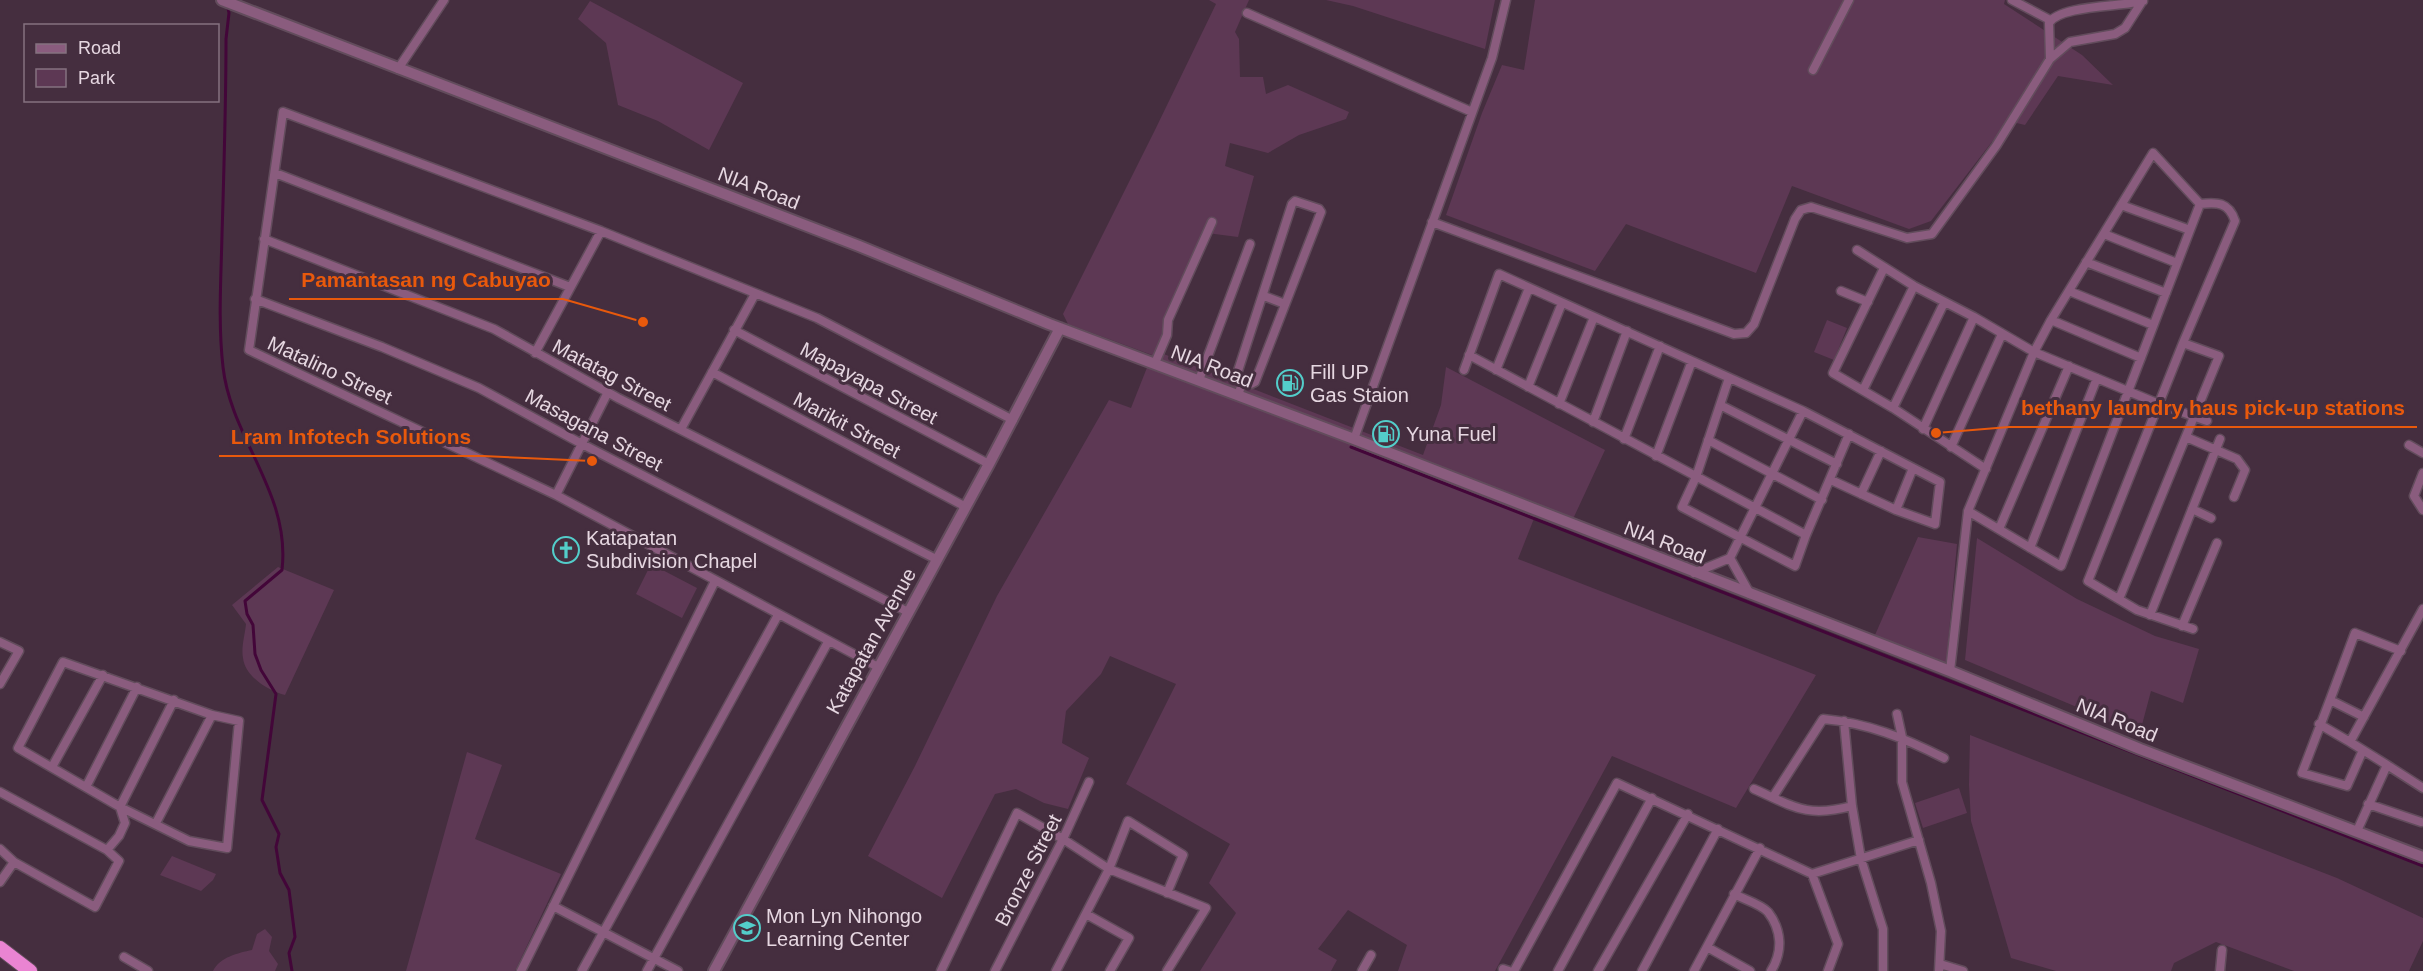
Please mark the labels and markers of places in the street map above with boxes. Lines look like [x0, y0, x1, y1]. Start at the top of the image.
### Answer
callout: Pamantasan ng Cabuyao [289, 260, 563, 299]
place label: Fill UP Gas Staion [1310, 361, 1409, 406]
fuel station icon: Fill UP Gas Staion [1275, 368, 1305, 398]
callout: bethany laundry haus pick-up stations [2009, 388, 2417, 427]
callout: Lram Infotech Solutions [219, 417, 483, 456]
fuel station icon: Yuna Fuel [1371, 419, 1401, 449]
place label: Yuna Fuel [1406, 423, 1496, 445]
place label: Katapatan Subdivision Chapel [586, 527, 757, 572]
church icon: Katapatan Subdivision Chapel [551, 535, 581, 565]
place label: Mon Lyn Nihongo Learning Center [766, 905, 922, 950]
school or university icon: Mon Lyn Nihongo Learning Center [732, 913, 762, 943]

